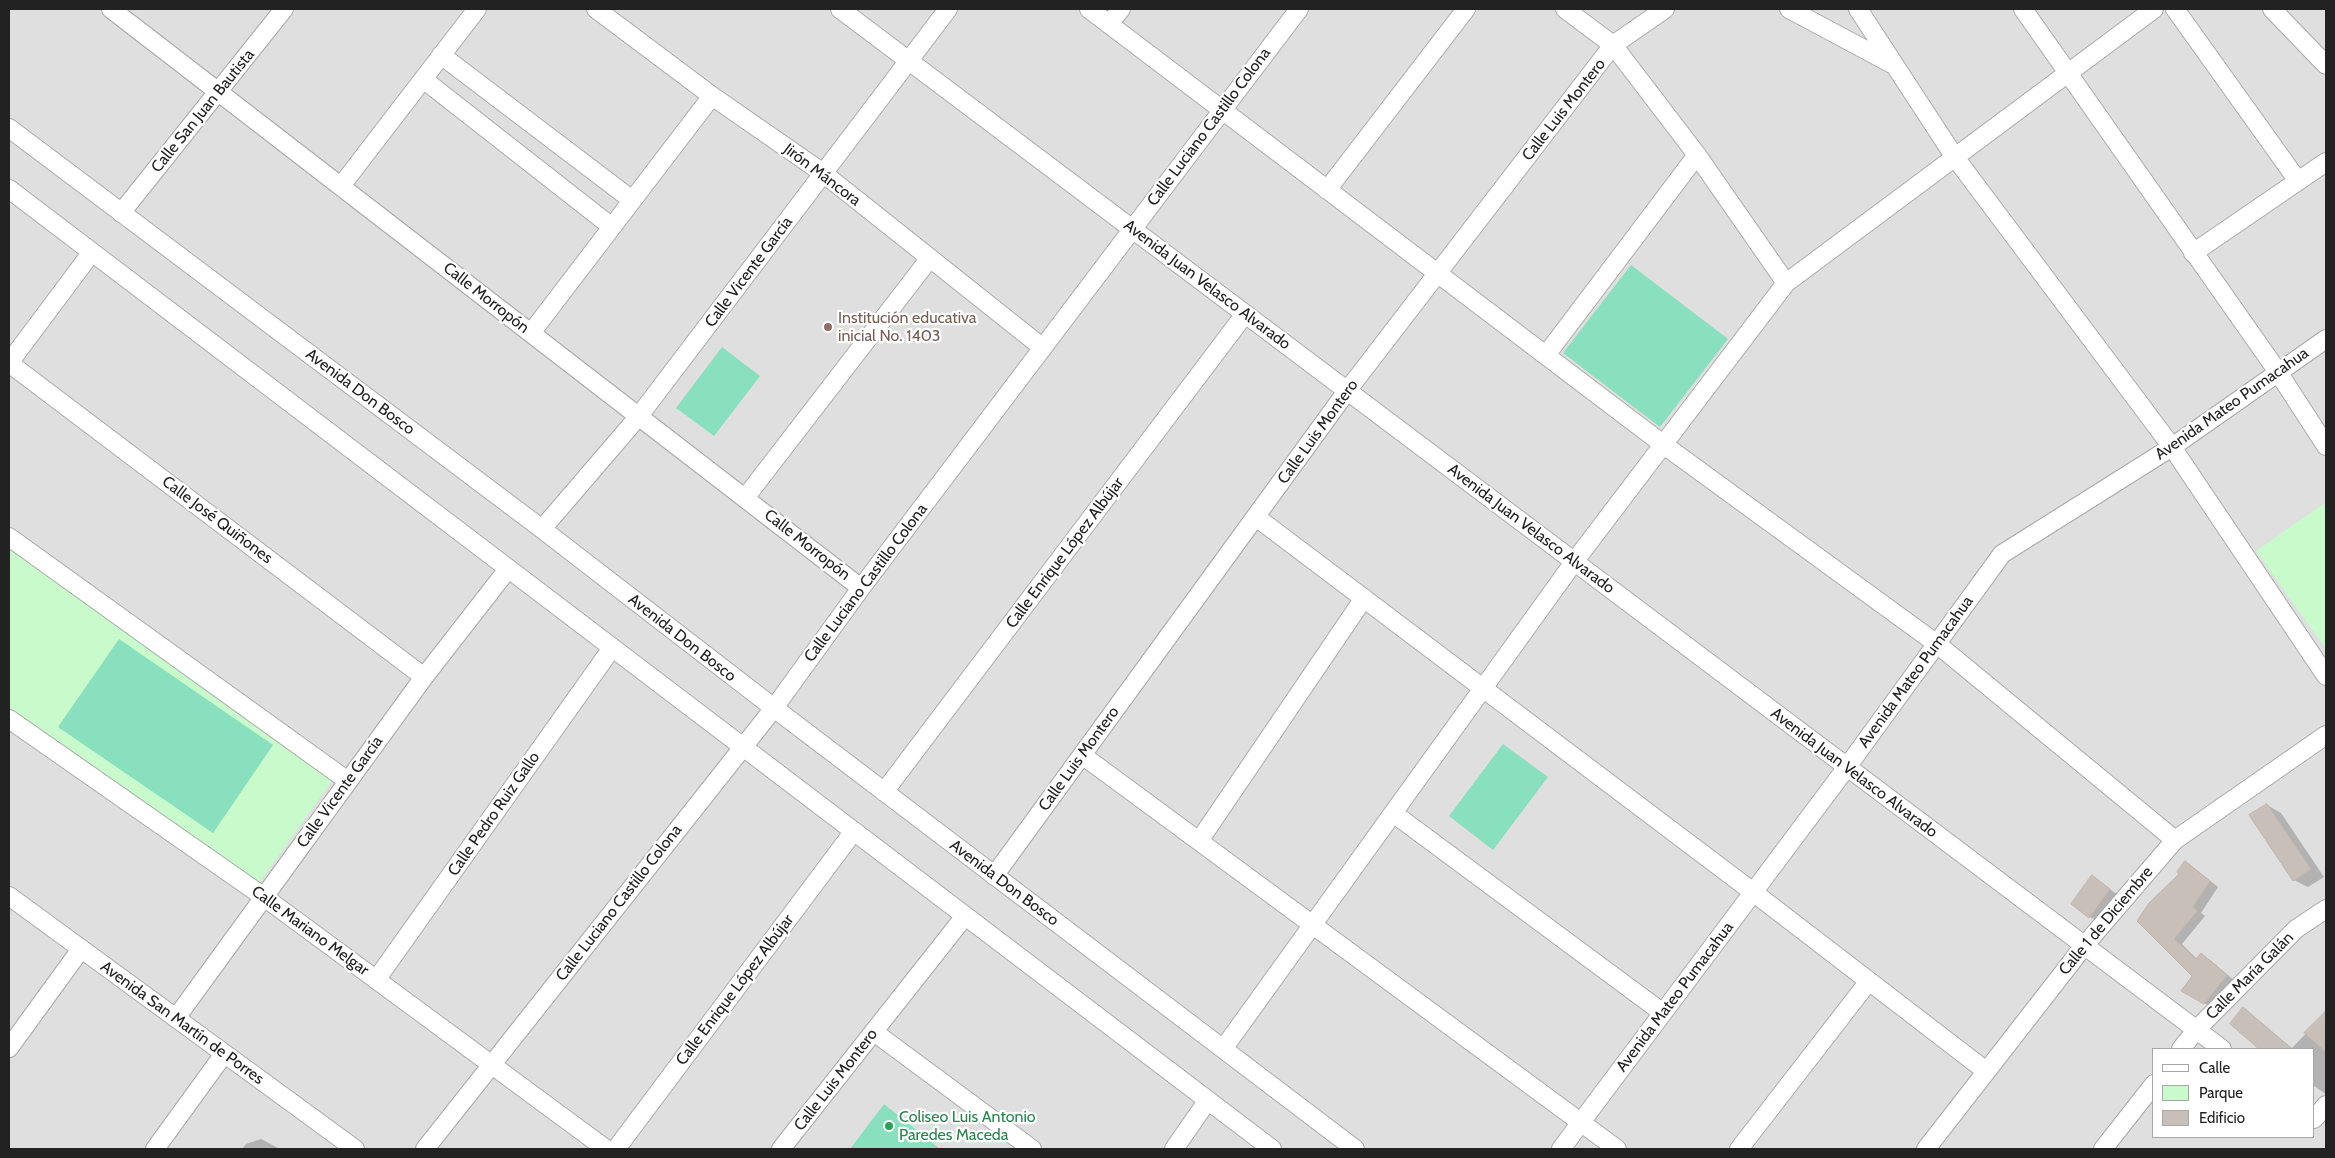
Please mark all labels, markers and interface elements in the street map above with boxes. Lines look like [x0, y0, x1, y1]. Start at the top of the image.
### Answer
street label: Calle Luciano Castillo Colona [1143, 44, 1275, 210]
street label: Calle San Juan Bautista [147, 46, 259, 176]
street label: Calle Luis Montero [1518, 55, 1610, 165]
street label: Jirón Máncora [780, 140, 864, 210]
street label: Calle Vicente García [701, 213, 797, 331]
street label: Avenida Juan Velasco Alvarado [1120, 216, 1294, 354]
street label: Calle Morropón [439, 258, 533, 338]
place label: Institución educativa inicial No. 1403 [838, 308, 977, 346]
marker: Institución educativa inicial No. 1403 [822, 321, 834, 333]
street label: Avenida Mateo Pumacahua [2152, 344, 2312, 464]
street label: Avenida Don Bosco [302, 345, 418, 439]
street label: Calle Luis Montero [1274, 376, 1362, 488]
street label: Avenida Juan Velasco Alvarado [1444, 460, 1618, 598]
street label: Calle José Quiñones [158, 472, 276, 568]
street label: Calle Enrique López Albújar [1002, 474, 1128, 632]
street label: Calle Luciano Castillo Colona [800, 500, 932, 666]
street label: Calle Morropón [760, 505, 854, 585]
street label: Avenida Don Bosco [624, 590, 740, 686]
street label: Avenida Mateo Pumacahua [1854, 592, 1978, 752]
street label: Calle Luis Montero [1035, 703, 1123, 815]
street label: Avenida Juan Velasco Alvarado [1767, 704, 1941, 842]
street label: Calle Vicente García [293, 732, 387, 852]
street label: Calle Pedro Ruiz Gallo [444, 748, 544, 880]
street label: Calle Luciano Castillo Colona [552, 821, 686, 985]
street label: Avenida Don Bosco [946, 836, 1062, 930]
street label: Calle 1 de Diciembre [2055, 863, 2157, 979]
street label: Calle Mariano Melgar [248, 882, 372, 980]
street label: Calle Enrique López Albújar [672, 911, 798, 1069]
street label: Avenida Mateo Pumacahua [1612, 918, 1738, 1076]
street label: Calle María Galán [2202, 928, 2298, 1024]
street label: Avenida San Martín de Porres [97, 957, 267, 1089]
street label: Calle Luis Montero [790, 1025, 882, 1135]
legend [2152, 1048, 2315, 1138]
text: Calle [2199, 1059, 2230, 1077]
text: Parque [2199, 1084, 2243, 1102]
place label: Coliseo Luis Antonio Paredes Maceda [899, 1107, 1036, 1145]
text: Edificio [2199, 1109, 2245, 1127]
marker: Coliseo Luis Antonio Paredes Maceda [883, 1120, 895, 1132]

